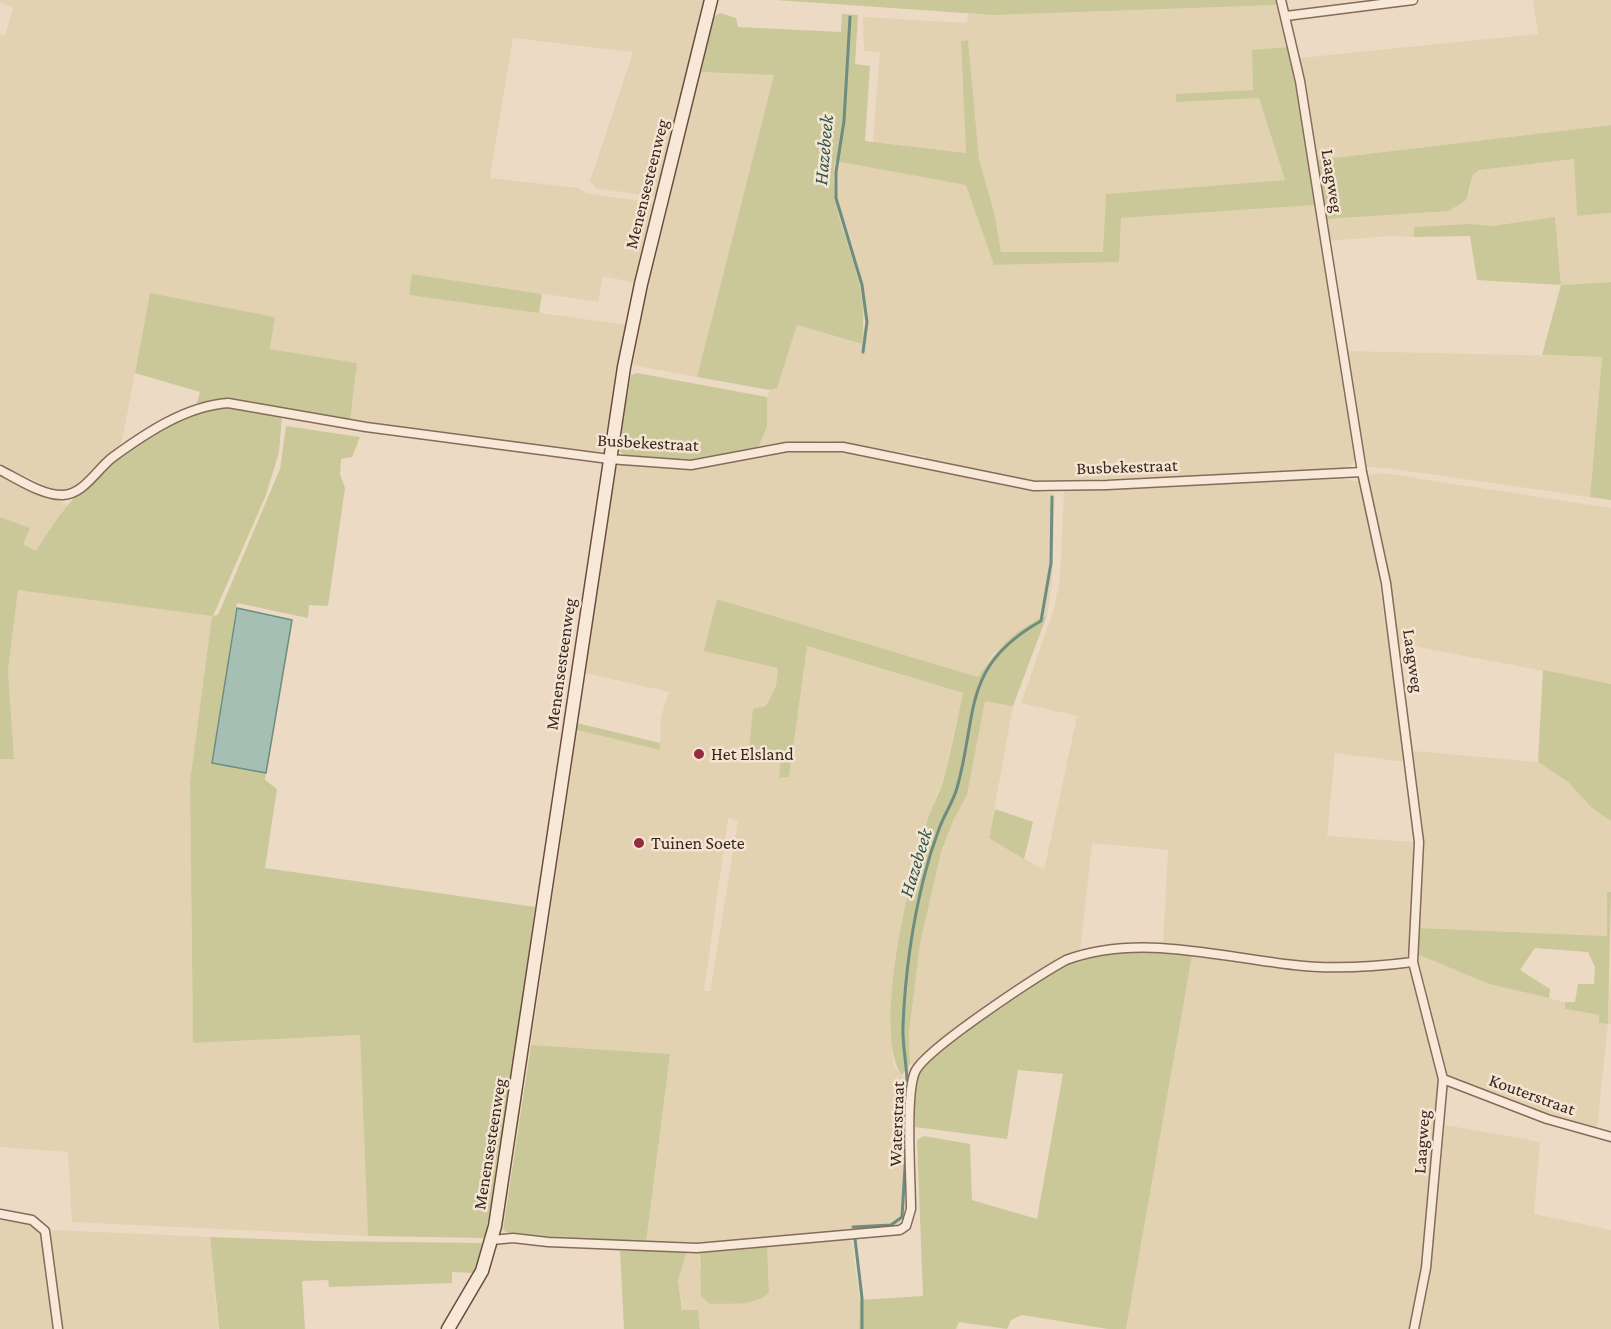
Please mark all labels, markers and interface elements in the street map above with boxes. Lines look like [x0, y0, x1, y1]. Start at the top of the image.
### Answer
water label: Hazebeek [809, 114, 839, 186]
street label: Menensesteenweg [620, 117, 674, 251]
street label: Laagweg [1316, 148, 1348, 214]
street label: Busbekestraat [597, 430, 699, 456]
street label: Busbekestraat [1076, 454, 1178, 480]
street label: Menensesteenweg [541, 597, 581, 731]
street label: Laagweg [1398, 628, 1428, 694]
place label: Het Elsland [711, 743, 794, 765]
marker: Het Elsland [692, 747, 706, 761]
water label: Hazebeek [894, 826, 938, 900]
place label: Tuinen Soete [651, 832, 745, 854]
marker: Tuinen Soete [632, 836, 646, 850]
street label: Kouterstraat [1486, 1069, 1578, 1121]
street label: Menensesteenweg [469, 1077, 511, 1211]
street label: Waterstraat [885, 1081, 909, 1167]
street label: Laagweg [1409, 1109, 1435, 1175]

